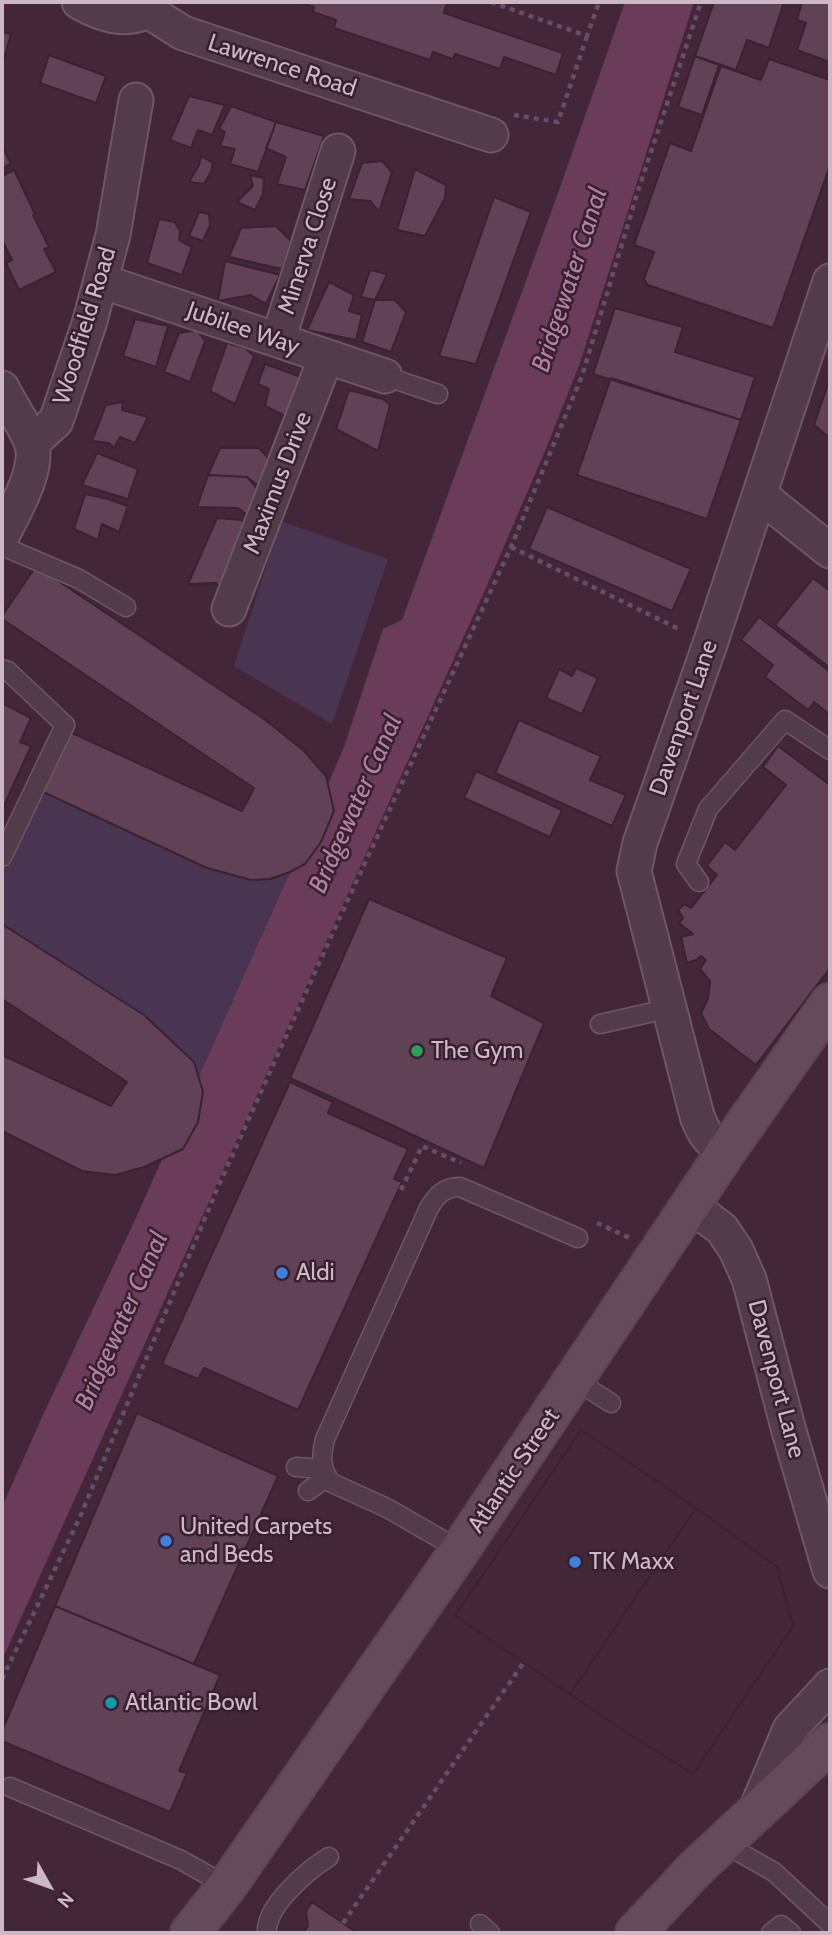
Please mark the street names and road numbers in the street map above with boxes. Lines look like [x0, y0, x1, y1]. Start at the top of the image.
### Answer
street label: Lawrence Road [204, 28, 360, 104]
street label: Minerva Close [272, 174, 344, 318]
street label: Woodfield Road [47, 244, 123, 408]
street label: Jubilee Way [183, 296, 303, 362]
street label: Maximus Drive [238, 408, 318, 558]
street label: Davenport Lane [644, 636, 724, 800]
street label: Davenport Lane [741, 1297, 811, 1461]
street label: Atlantic Street [462, 1403, 566, 1539]

